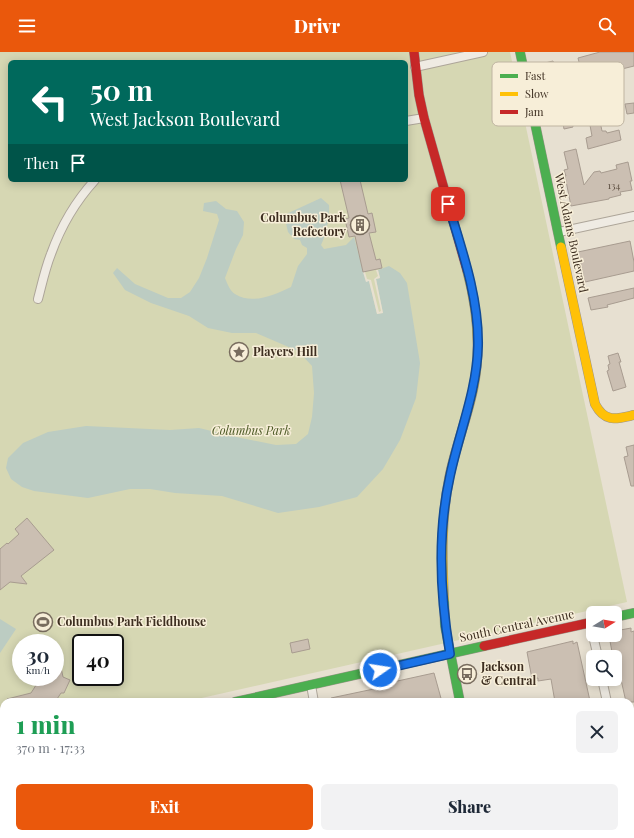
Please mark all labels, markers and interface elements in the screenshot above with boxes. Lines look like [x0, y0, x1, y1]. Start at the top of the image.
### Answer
text: Drivr [294, 14, 340, 38]
icon: menu [16, 15, 38, 37]
icon: search [596, 15, 618, 37]
legend [492, 62, 624, 126]
text: Fast [525, 68, 545, 83]
text: 50 m [90, 71, 153, 108]
icon: left [24, 76, 76, 128]
text: Slow [525, 86, 549, 101]
text: Jam [524, 104, 544, 119]
text: West Jackson Boulevard [90, 107, 280, 131]
icon: arrive [67, 152, 89, 174]
text: Then [24, 153, 59, 173]
street label: West Adams Boulevard [551, 171, 592, 294]
house number: 134 [608, 178, 621, 192]
pin [431, 187, 465, 221]
icon: arrive [437, 193, 459, 215]
place label: Columbus Park Refectory [260, 209, 347, 239]
building icon: Columbus Park Refectory [349, 214, 371, 236]
place icon: Players Hill [228, 341, 250, 363]
place label: Players Hill [253, 343, 318, 359]
park label: Columbus Park [212, 422, 290, 438]
street label: South Central Avenue [458, 605, 576, 645]
north arrow [586, 606, 622, 642]
map controls [586, 606, 622, 686]
sports icon: Columbus Park Fieldhouse [32, 611, 54, 633]
place label: Columbus Park Fieldhouse [57, 613, 206, 629]
speed limit sign: 40 [72, 634, 124, 686]
text: 30 [27, 641, 49, 668]
position arrow [359, 649, 401, 691]
button: search [586, 650, 622, 686]
place label: Jackson & Central [480, 658, 536, 688]
text: km/h [26, 663, 50, 677]
bus stop icon: Jackson & Central [456, 663, 478, 685]
text: 1 min [16, 708, 75, 740]
button: close [576, 711, 618, 753]
text: 370 m · 17:33 [16, 739, 85, 756]
button: Exit [16, 784, 313, 830]
button: Share [321, 784, 618, 830]

